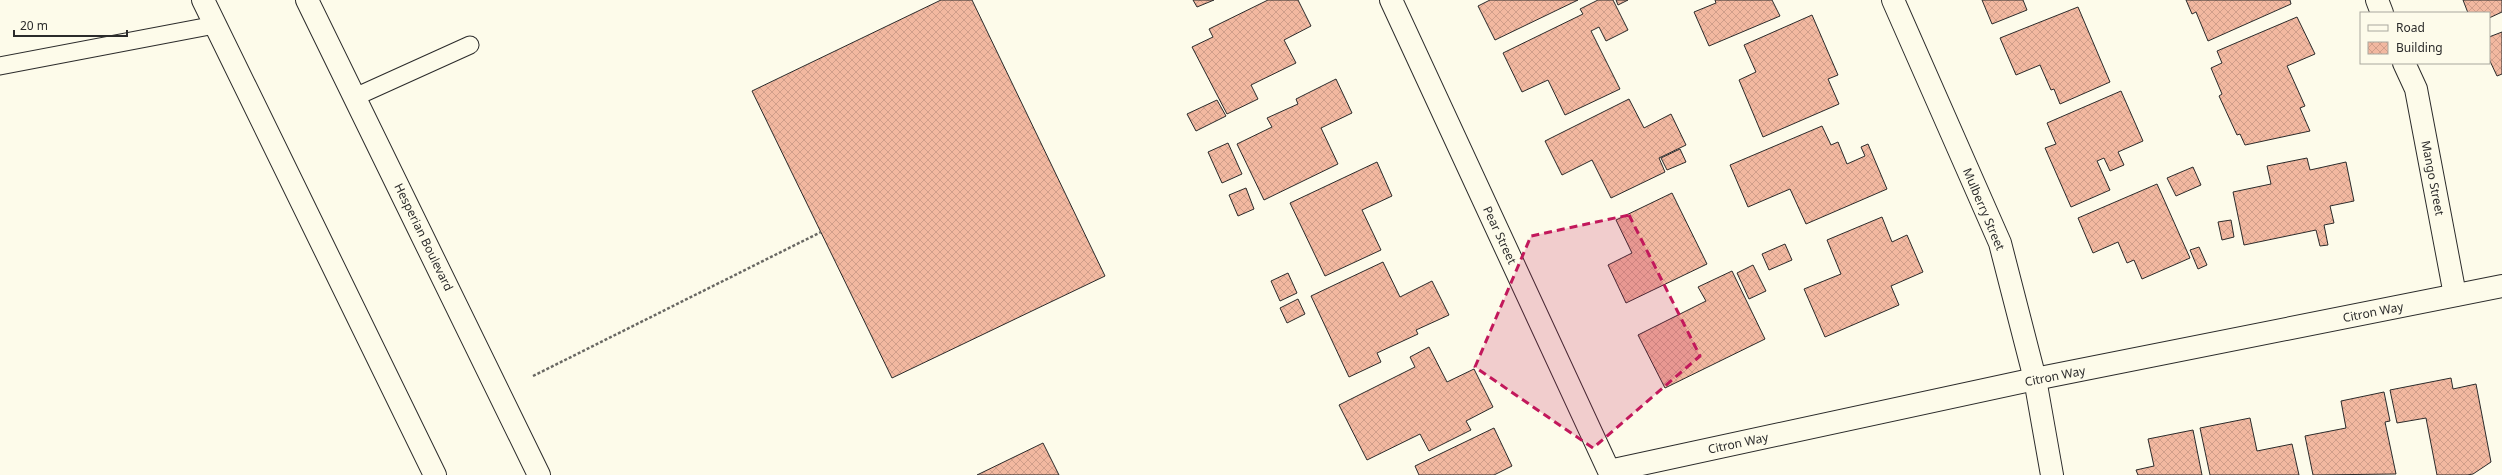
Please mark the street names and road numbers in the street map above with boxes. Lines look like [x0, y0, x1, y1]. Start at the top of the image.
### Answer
street label: Mango Street [2417, 139, 2449, 218]
street label: Mulberry Street [1959, 165, 2009, 254]
street label: Hesperian Boulevard [391, 180, 457, 294]
street label: Pear Street [1479, 203, 1521, 267]
street label: Citron Way [2341, 298, 2406, 326]
street label: Citron Way [2023, 362, 2088, 390]
street label: Citron Way [1706, 428, 1771, 458]

